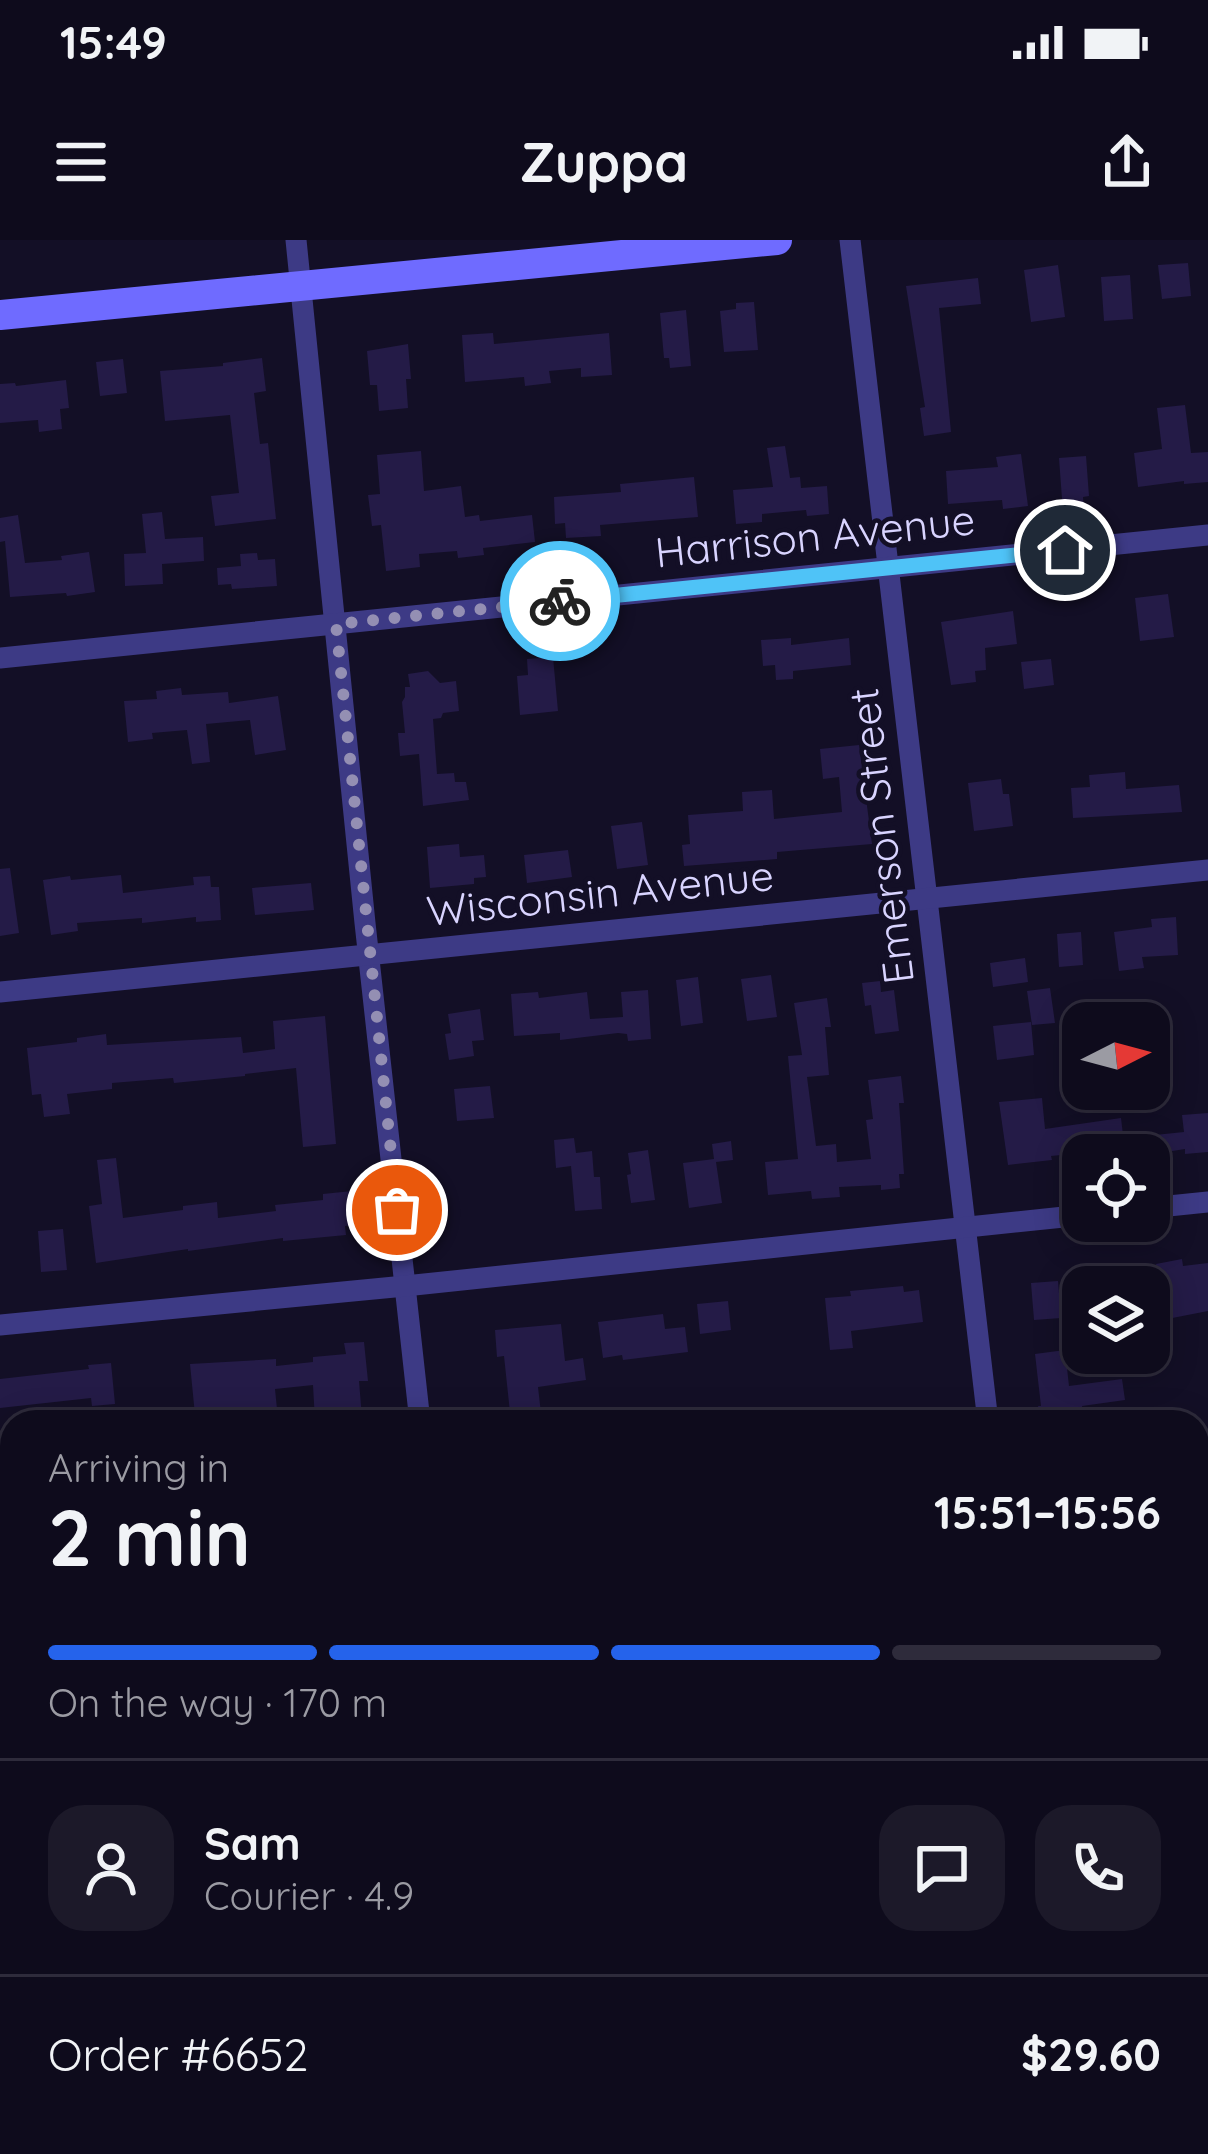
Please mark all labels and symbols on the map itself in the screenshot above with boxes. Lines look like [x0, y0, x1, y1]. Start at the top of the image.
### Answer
street label: Harrison Avenue [652, 492, 978, 579]
pin [1014, 499, 1116, 601]
courier [500, 541, 620, 661]
street label: Emerson Street [836, 685, 925, 987]
street label: Wisconsin Avenue [424, 848, 776, 937]
north arrow [1062, 1002, 1170, 1110]
pin [346, 1159, 448, 1261]

